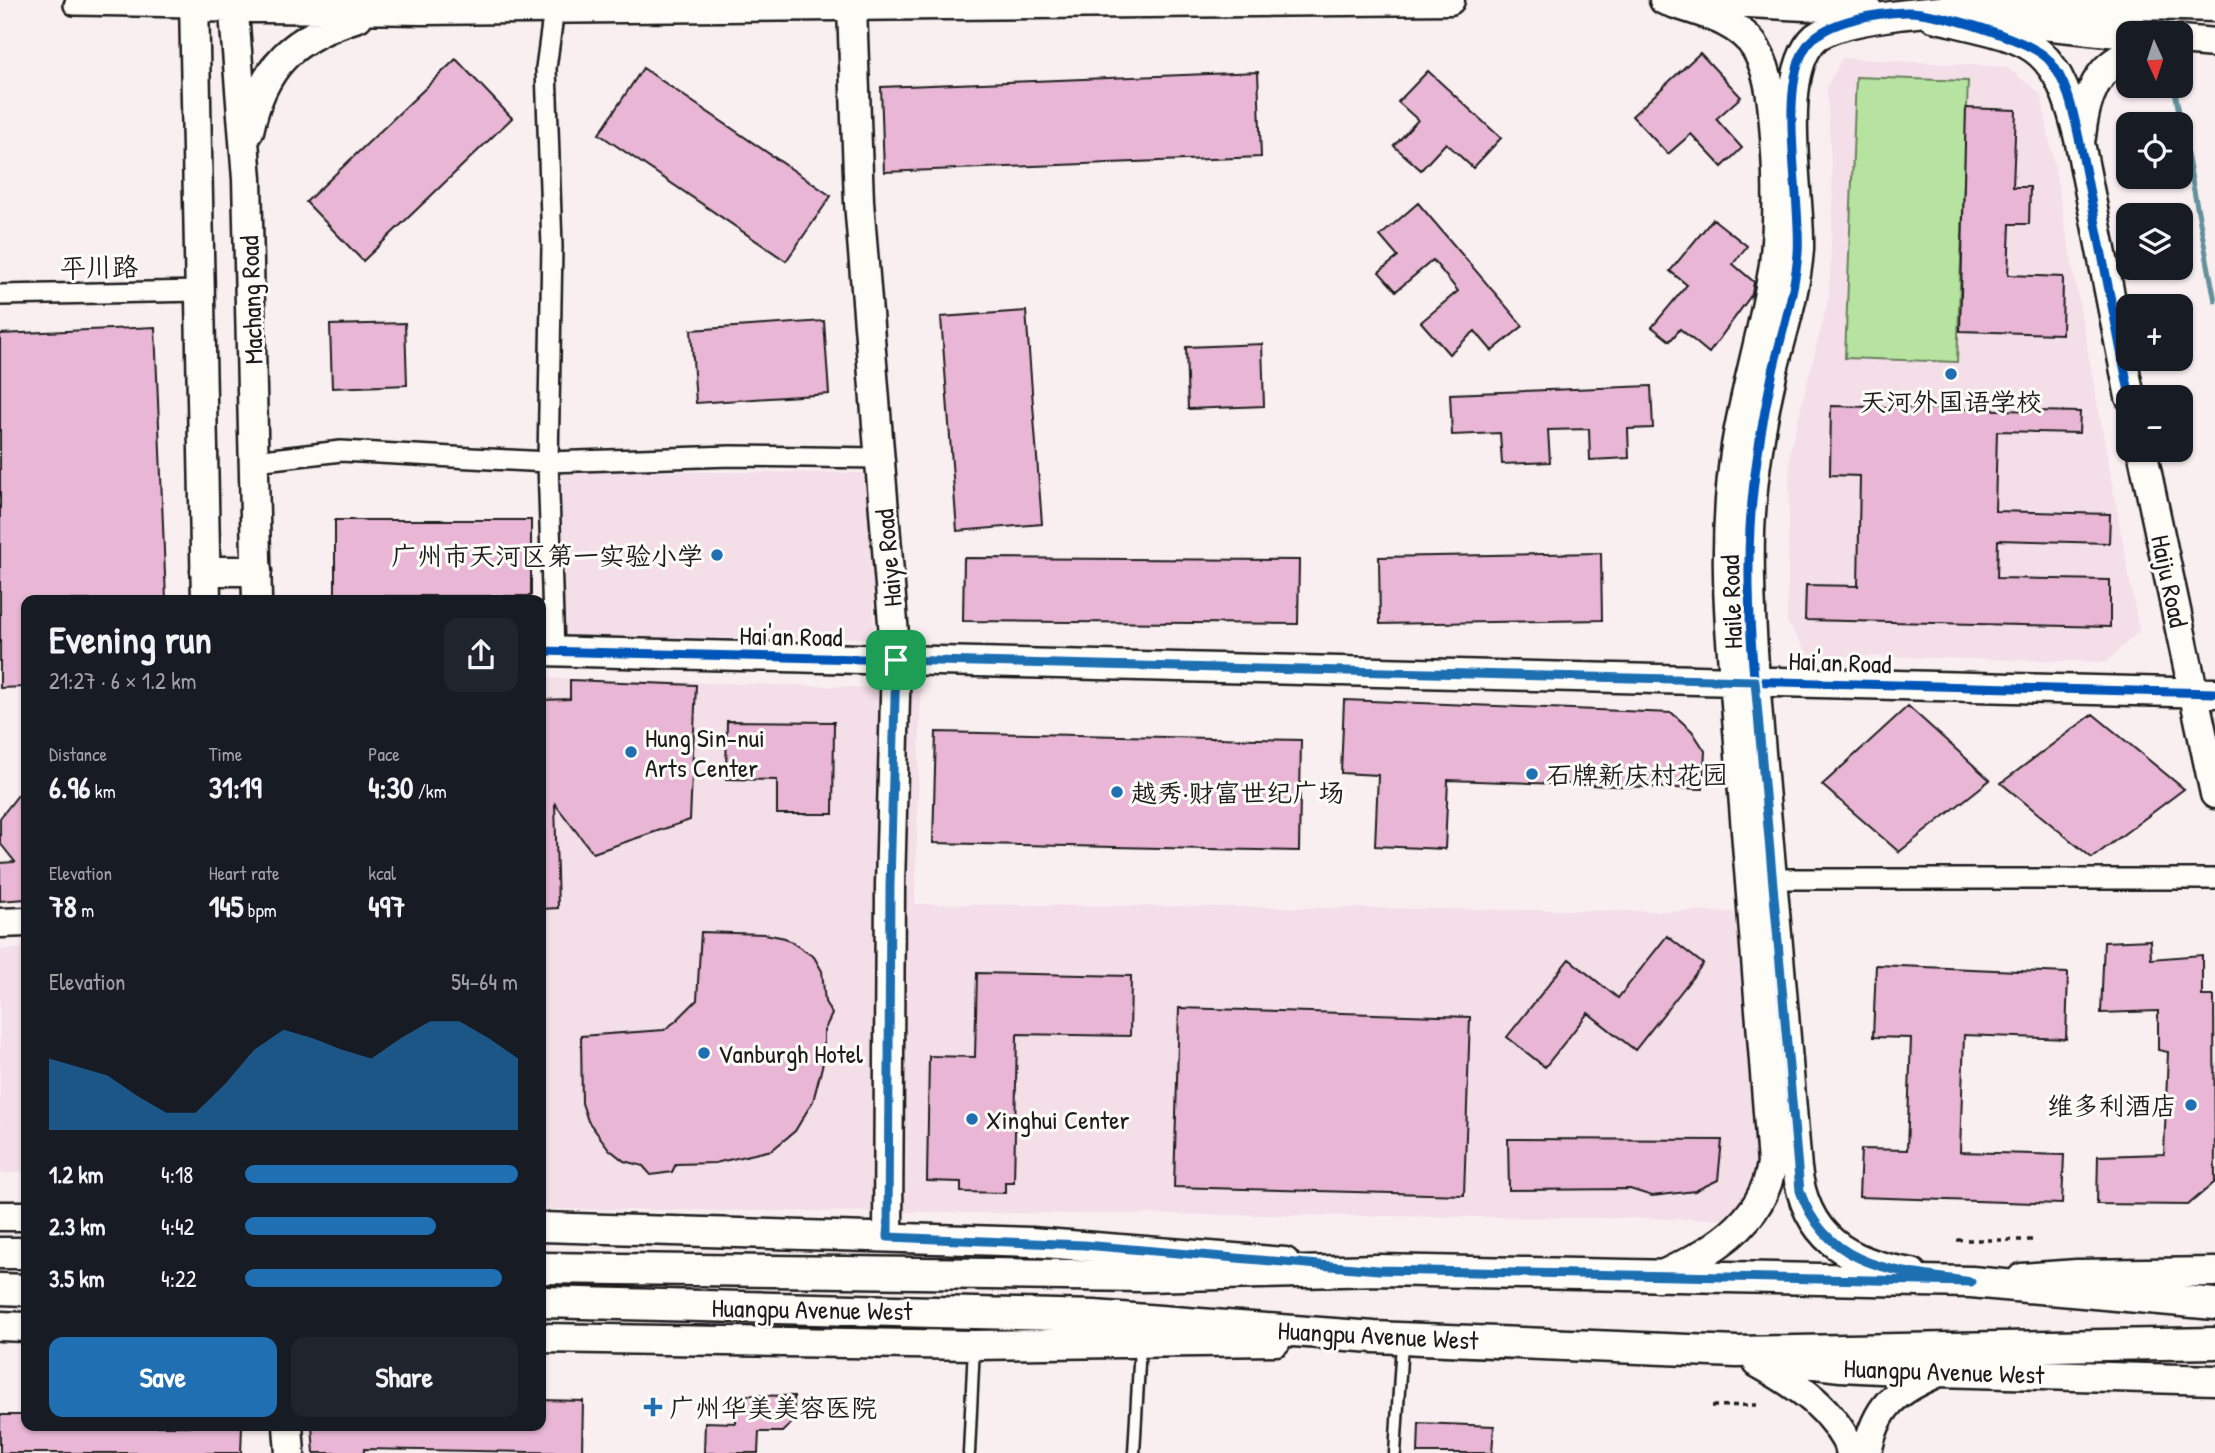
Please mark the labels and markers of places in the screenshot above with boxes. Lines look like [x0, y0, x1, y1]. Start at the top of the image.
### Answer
marker: 天河外国语学校 [1943, 366, 1959, 382]
place label: 天河外国语学校 [1860, 384, 2042, 419]
place label: 广州市天河区第一实验小学 [391, 538, 703, 573]
marker: 广州市天河区第一实验小学 [709, 547, 725, 563]
pin [866, 630, 926, 690]
place label: Hung Sin-nui Arts Center [645, 720, 765, 785]
marker: Hung Sin-nui Arts Center [623, 744, 639, 760]
place label: 石牌新庆村花园 [1546, 757, 1728, 792]
marker: 石牌新庆村花园 [1524, 766, 1540, 782]
place label: 越秀·财富世纪广场 [1131, 775, 1344, 810]
marker: 越秀·财富世纪广场 [1109, 784, 1125, 800]
place label: Vanburgh Hotel [718, 1036, 863, 1071]
marker: Vanburgh Hotel [696, 1045, 712, 1061]
place label: 维多利酒店 [2047, 1088, 2177, 1123]
marker: 维多利酒店 [2183, 1097, 2199, 1113]
place label: Xinghui Center [986, 1102, 1130, 1137]
marker: Xinghui Center [964, 1111, 980, 1127]
place label: 广州华美美容医院 [669, 1390, 877, 1425]
marker: 广州华美美容医院 [643, 1397, 663, 1417]

